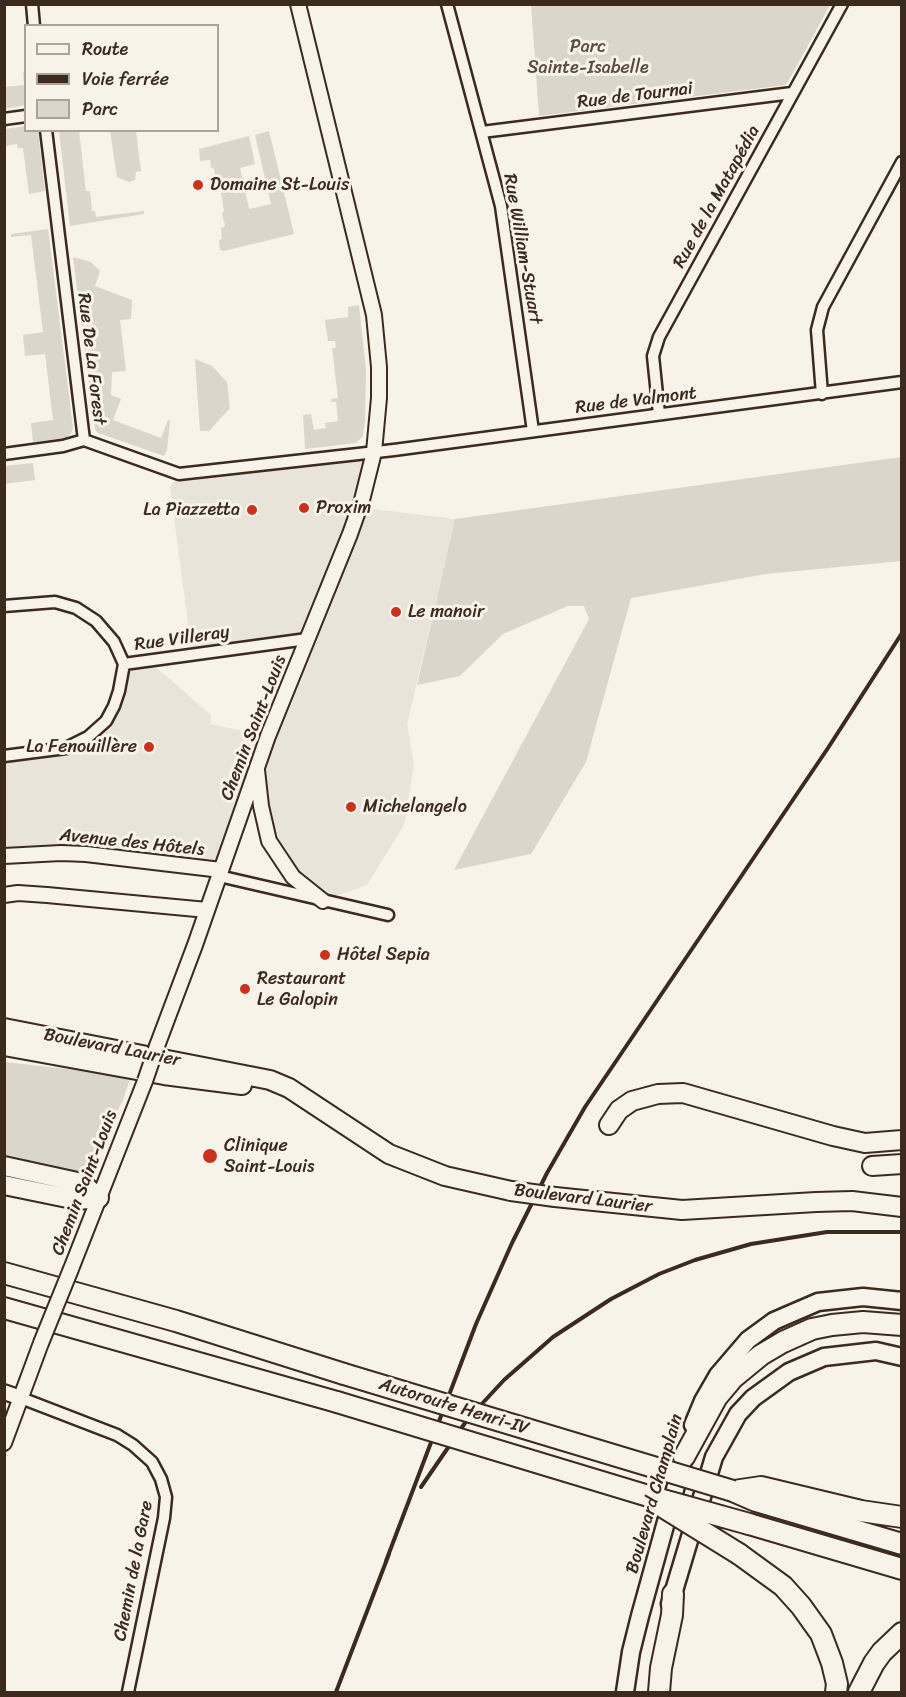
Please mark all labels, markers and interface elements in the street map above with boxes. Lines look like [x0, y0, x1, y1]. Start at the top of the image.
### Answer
legend [24, 24, 219, 132]
text: Route [82, 33, 128, 65]
park label: Parc Sainte-Isabelle [527, 36, 649, 78]
text: Voie ferrée [82, 63, 169, 95]
street label: Rue de Tournai [576, 78, 694, 114]
text: Parc [82, 93, 118, 125]
street label: Rue de la Matapédia [669, 122, 765, 272]
street label: Rue William-Stuart [498, 172, 546, 326]
place label: Domaine St-Louis [210, 174, 349, 196]
marker: Domaine St-Louis [191, 178, 205, 192]
street label: Rue De La Forest [72, 292, 110, 426]
street label: Rue de Valmont [574, 383, 698, 419]
place label: Proxim [316, 497, 371, 519]
place label: La Piazzetta [143, 499, 240, 521]
marker: Proxim [297, 501, 311, 515]
marker: La Piazzetta [245, 503, 259, 517]
place label: Le manoir [408, 601, 484, 623]
marker: Le manoir [389, 605, 403, 619]
street label: Rue Villeray [133, 622, 231, 656]
street label: Chemin Saint-Louis [216, 652, 292, 804]
place label: La Fenouillère [26, 736, 137, 758]
marker: La Fenouillère [142, 740, 156, 754]
place label: Michelangelo [363, 796, 467, 818]
marker: Michelangelo [344, 800, 358, 814]
street label: Avenue des Hôtels [59, 825, 205, 861]
place label: Hôtel Sepia [337, 944, 430, 966]
marker: Hôtel Sepia [318, 948, 332, 962]
place label: Restaurant Le Galopin [257, 968, 346, 1010]
marker: Restaurant Le Galopin [238, 982, 252, 996]
street label: Boulevard Laurier [42, 1024, 182, 1072]
street label: Chemin Saint-Louis [47, 1107, 123, 1259]
place label: Clinique Saint-Louis [224, 1135, 314, 1178]
marker: Clinique Saint-Louis [201, 1147, 219, 1165]
street label: Boulevard Laurier [513, 1180, 653, 1218]
street label: Autoroute Henri-IV [376, 1374, 532, 1440]
street label: Boulevard Champlain [622, 1412, 688, 1576]
street label: Chemin de la Gare [110, 1499, 158, 1643]

